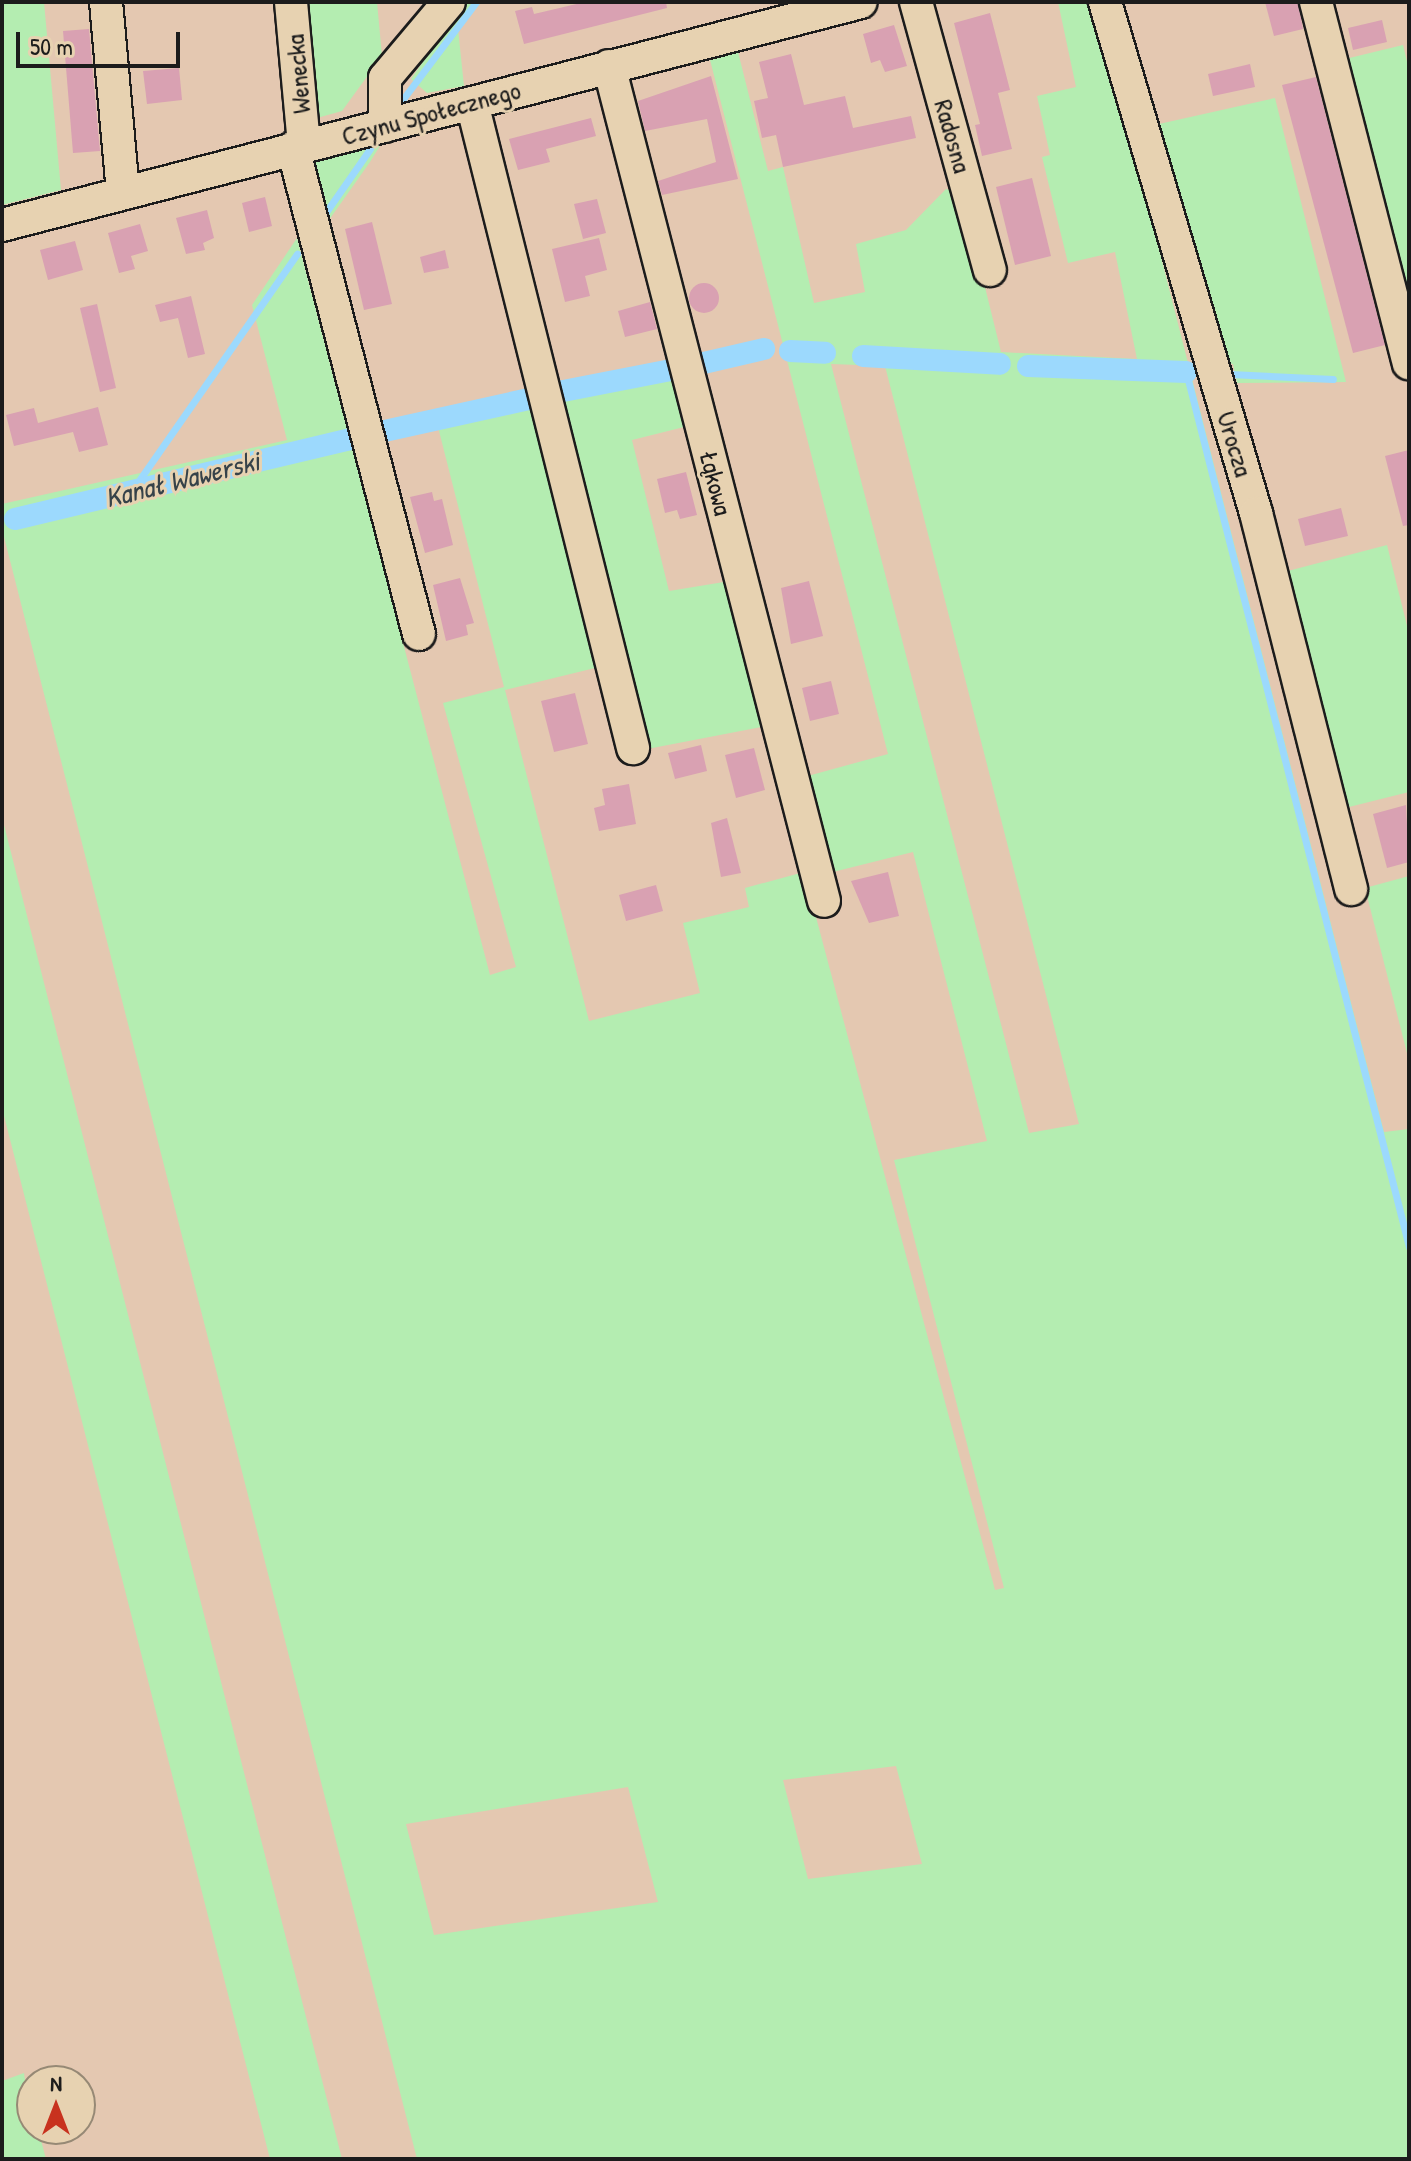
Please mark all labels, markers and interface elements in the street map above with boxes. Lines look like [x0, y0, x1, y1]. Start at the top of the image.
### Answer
scale bar [20, 16, 184, 66]
text: 50 m [30, 30, 73, 62]
street label: Wenecka [279, 33, 317, 115]
street label: Czynu Społecznego [338, 74, 524, 152]
street label: Radosna [928, 96, 978, 176]
street label: Urocza [1210, 408, 1260, 480]
water label: Kanał Wawerski [101, 444, 263, 514]
street label: Łąkowa [693, 448, 739, 518]
north arrow [16, 2065, 96, 2145]
text: N [50, 2068, 62, 2098]

